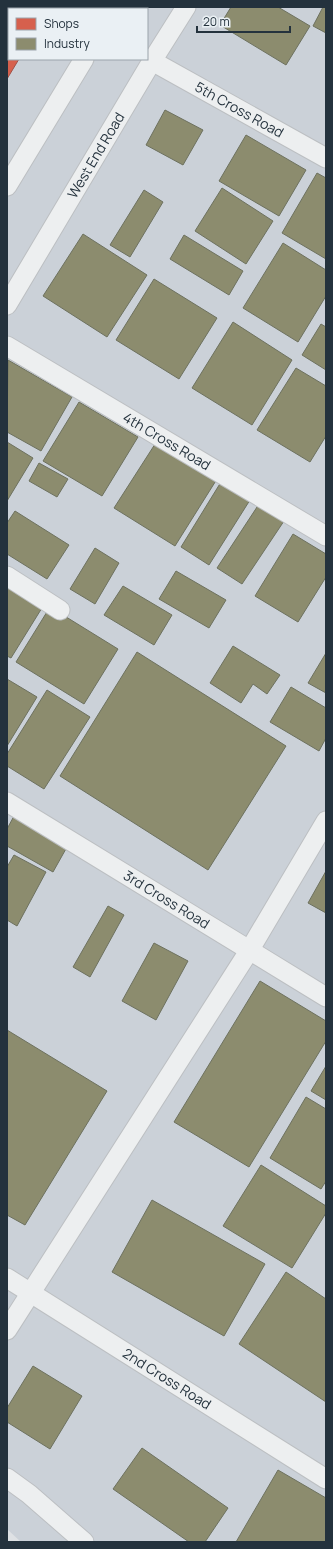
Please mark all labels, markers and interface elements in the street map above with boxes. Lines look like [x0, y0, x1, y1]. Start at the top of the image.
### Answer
legend [8, 8, 148, 60]
scale bar [197, 8, 290, 34]
text: 20 m [203, 13, 230, 30]
text: Shops [44, 15, 79, 32]
text: Industry [44, 35, 90, 52]
street label: 5th Cross Road [192, 77, 287, 142]
street label: West End Road [63, 109, 128, 202]
street label: 4th Cross Road [120, 407, 214, 474]
street label: 3rd Cross Road [120, 866, 213, 933]
street label: 2nd Cross Road [119, 1343, 215, 1413]

